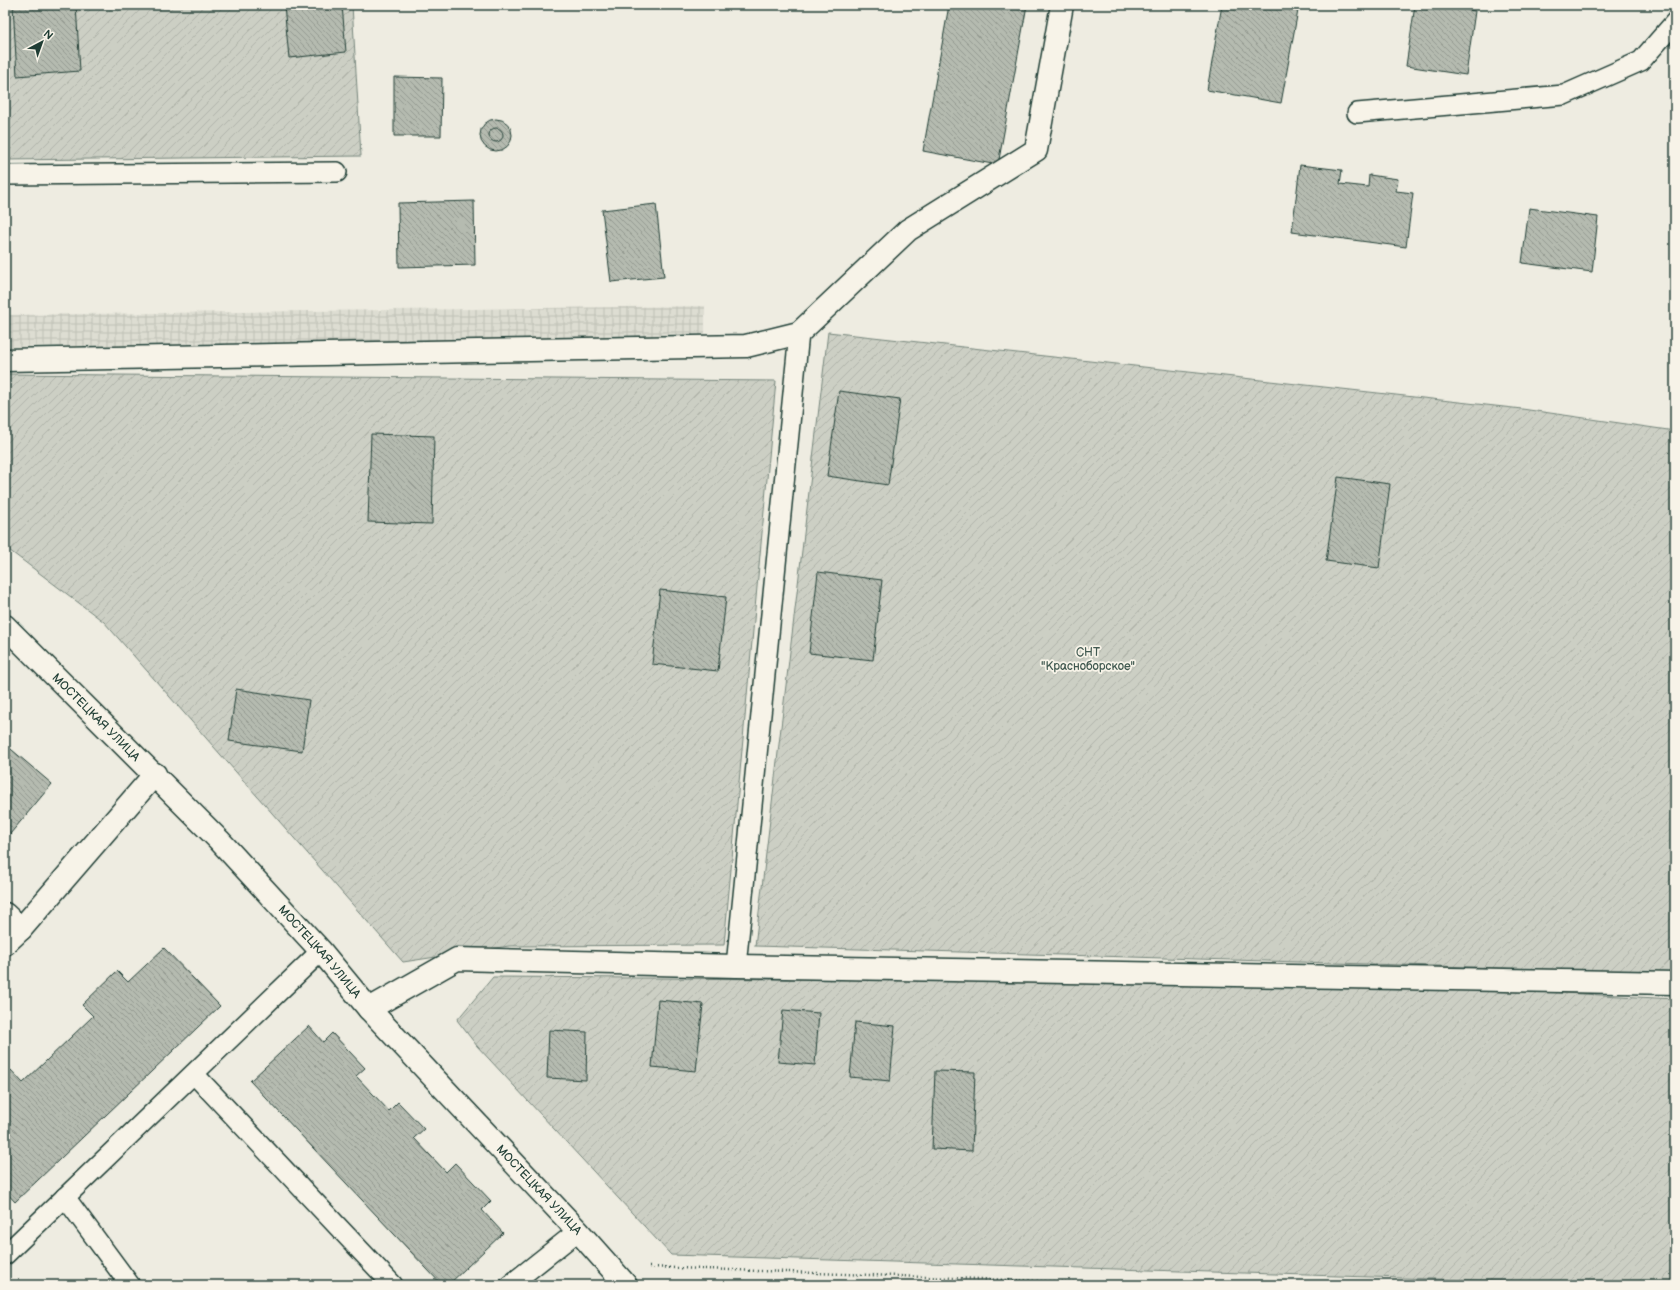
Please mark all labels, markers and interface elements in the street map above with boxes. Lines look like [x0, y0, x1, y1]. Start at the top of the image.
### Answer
north arrow [22, 22, 62, 62]
text: N [41, 27, 56, 42]
park label: СНТ "Красноборское" [1041, 645, 1135, 674]
street label: МОСТЕЦКАЯ УЛИЦА [49, 670, 144, 765]
street label: МОСТЕЦКАЯ УЛИЦА [275, 902, 364, 1002]
street label: МОСТЕЦКАЯ УЛИЦА [493, 1142, 585, 1239]

